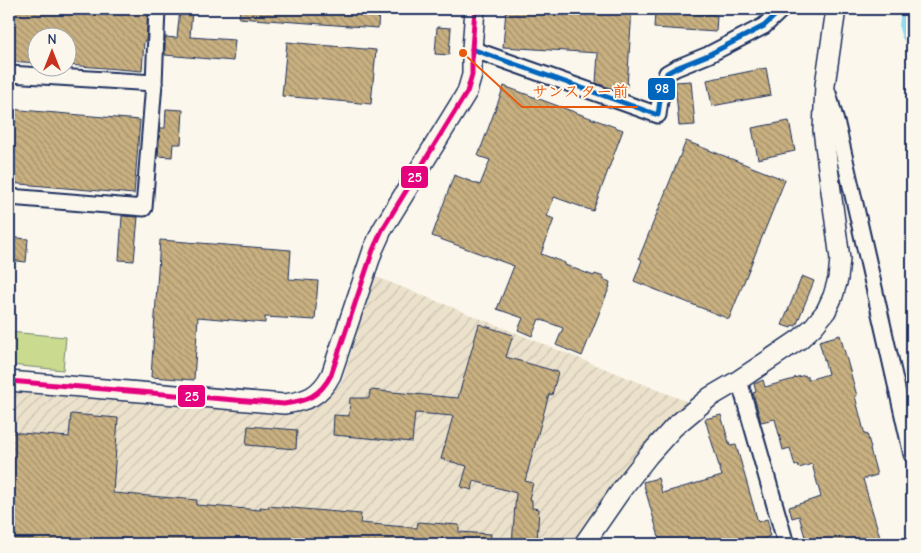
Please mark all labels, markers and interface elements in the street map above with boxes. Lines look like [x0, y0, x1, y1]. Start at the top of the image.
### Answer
north arrow [28, 28, 78, 78]
text: N [47, 31, 57, 48]
callout: サンスター前 [522, 76, 638, 107]
line badge: 98 [647, 77, 676, 101]
text: 98 [655, 80, 669, 97]
text: サンスター前 [532, 83, 628, 101]
line badge: 25 [400, 165, 429, 189]
text: 25 [408, 169, 422, 186]
line badge: 25 [177, 384, 206, 408]
text: 25 [185, 388, 199, 405]

